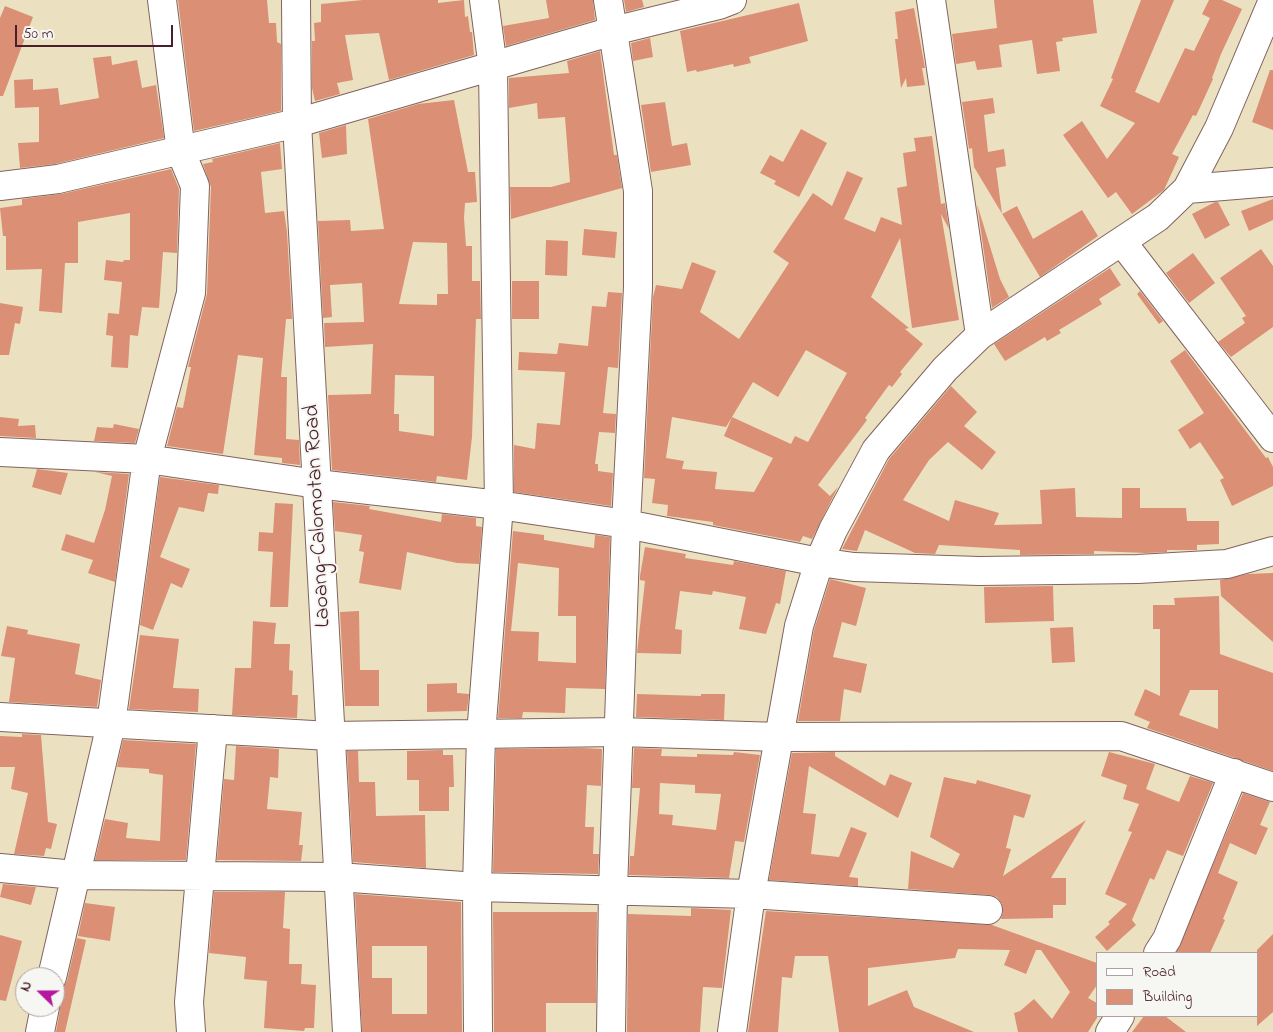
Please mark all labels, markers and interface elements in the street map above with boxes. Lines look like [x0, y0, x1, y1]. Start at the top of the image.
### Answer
scale bar [18, 15, 175, 47]
text: 50 m [23, 23, 53, 45]
street label: Laoang-Calomotan Road [300, 404, 338, 628]
legend [1096, 952, 1258, 1017]
text: Road [1143, 961, 1176, 983]
north arrow [15, 967, 65, 1017]
text: N [15, 978, 38, 995]
text: Building [1143, 986, 1192, 1008]

